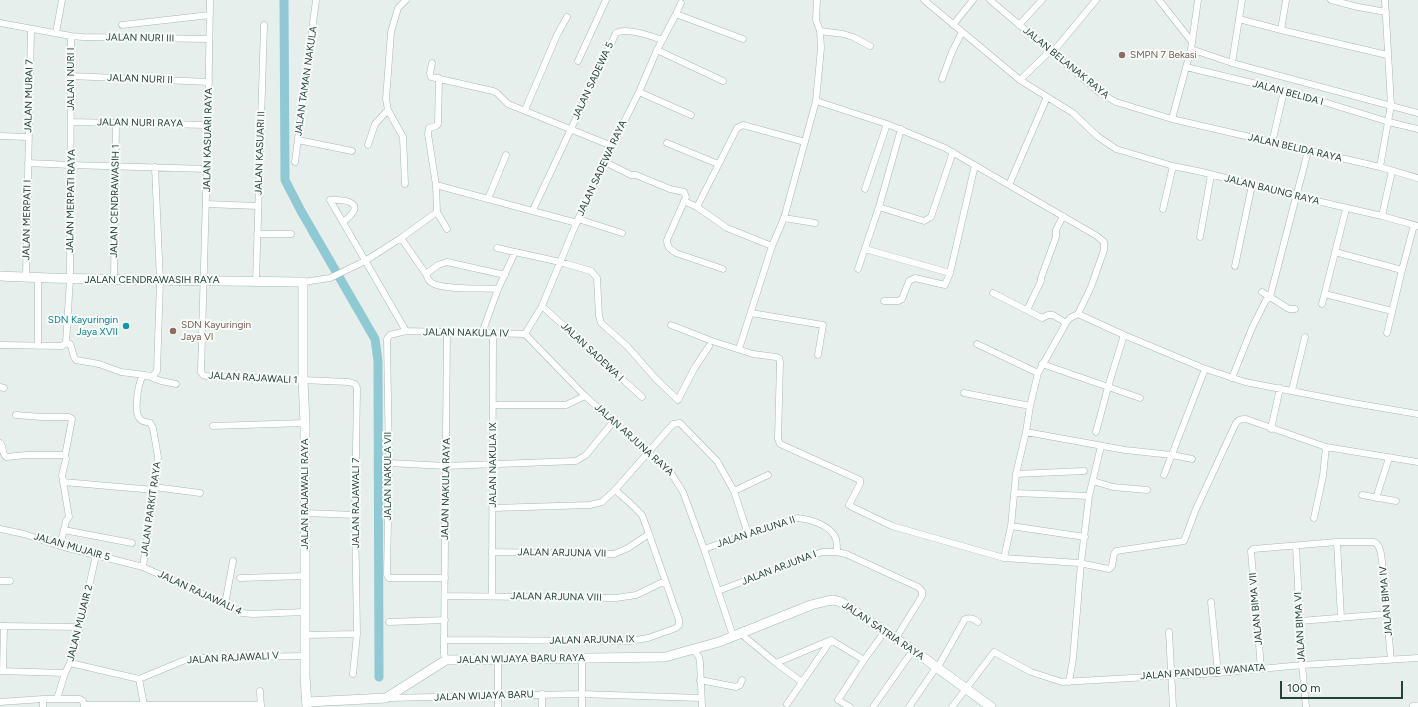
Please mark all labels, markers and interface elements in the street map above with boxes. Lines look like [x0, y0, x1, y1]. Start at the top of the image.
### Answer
street label: JALAN TAMAN NAKULA [292, 25, 320, 137]
street label: JALAN BELANAK RAYA [1021, 25, 1111, 101]
street label: JALAN NURI III [106, 31, 174, 45]
street label: JALAN SADEWA 5 [570, 40, 616, 122]
street label: JALAN NURI I [65, 47, 77, 111]
place label: SMPN 7 Bekasi [1130, 49, 1197, 61]
marker: SMPN 7 Bekasi [1117, 50, 1127, 60]
street label: JALAN MURAI 7 [22, 59, 36, 133]
street label: JALAN NURI II [107, 72, 173, 86]
street label: JALAN BELIDA I [1251, 78, 1325, 108]
street label: JALAN KASUARI RAYA [201, 88, 215, 192]
street label: JALAN KASUARI II [253, 111, 267, 195]
street label: JALAN NURI RAYA [97, 116, 183, 130]
street label: JALAN SADEWA RAYA [575, 118, 629, 218]
street label: JALAN BELIDA RAYA [1247, 131, 1343, 165]
street label: JALAN CENDRAWASIH 1 [108, 144, 122, 258]
street label: JALAN MERPATI RAYA [64, 149, 78, 253]
street label: JALAN BAUNG RAYA [1223, 172, 1321, 208]
street label: JALAN MERPATI I [20, 180, 34, 260]
street label: JALAN CENDRAWASIH RAYA [84, 274, 220, 286]
place label: SDN Kayuringin Jaya XVII [48, 314, 118, 338]
place label: SDN Kayuringin Jaya VI [181, 319, 251, 342]
street label: JALAN SADEWA I [558, 320, 626, 384]
marker: SDN Kayuringin Jaya XVII [121, 321, 131, 331]
marker: SDN Kayuringin Jaya VI [168, 326, 178, 336]
street label: JALAN NAKULA IV [423, 326, 509, 340]
street label: JALAN RAJAWALI 1 [208, 370, 298, 386]
street label: JALAN ARJUNA RAYA [592, 401, 676, 479]
street label: JALAN NAKULA IX [487, 422, 499, 508]
street label: JALAN NAKULA VII [382, 432, 394, 520]
street label: JALAN NAKULA RAYA [439, 438, 453, 540]
street label: JALAN RAJAWALI RAYA [299, 439, 311, 549]
street label: JALAN RAJAWALI 7 [350, 458, 362, 548]
street label: JALAN PARKIT RAYA [138, 461, 164, 557]
street label: JALAN ARJUNA II [715, 514, 797, 550]
street label: JALAN MUJAIR 5 [33, 530, 111, 564]
street label: JALAN ARJUNA VII [518, 546, 606, 560]
street label: JALAN ARJUNA I [740, 548, 818, 588]
street label: JALAN BIMA IV [1377, 565, 1395, 637]
street label: JALAN RAJAWALI 4 [156, 568, 244, 618]
street label: JALAN BIMA VII [1247, 572, 1265, 646]
street label: JALAN MUJAIR 2 [65, 583, 95, 663]
street label: JALAN ARJUNA VIII [510, 590, 602, 604]
street label: JALAN BIMA VI [1292, 592, 1308, 662]
street label: JALAN SATRIA RAYA [840, 599, 926, 663]
street label: JALAN ARJUNA IX [549, 633, 635, 647]
street label: JALAN RAJAWALI V [187, 650, 279, 666]
street label: JALAN WIJAYA BARU RAYA [457, 652, 585, 666]
street label: JALAN PANDUDE WANATA [1140, 662, 1266, 682]
scale bar [1282, 673, 1405, 699]
text: 100 m [1287, 681, 1321, 695]
street label: JALAN WIJAYA BARU [434, 688, 534, 704]

